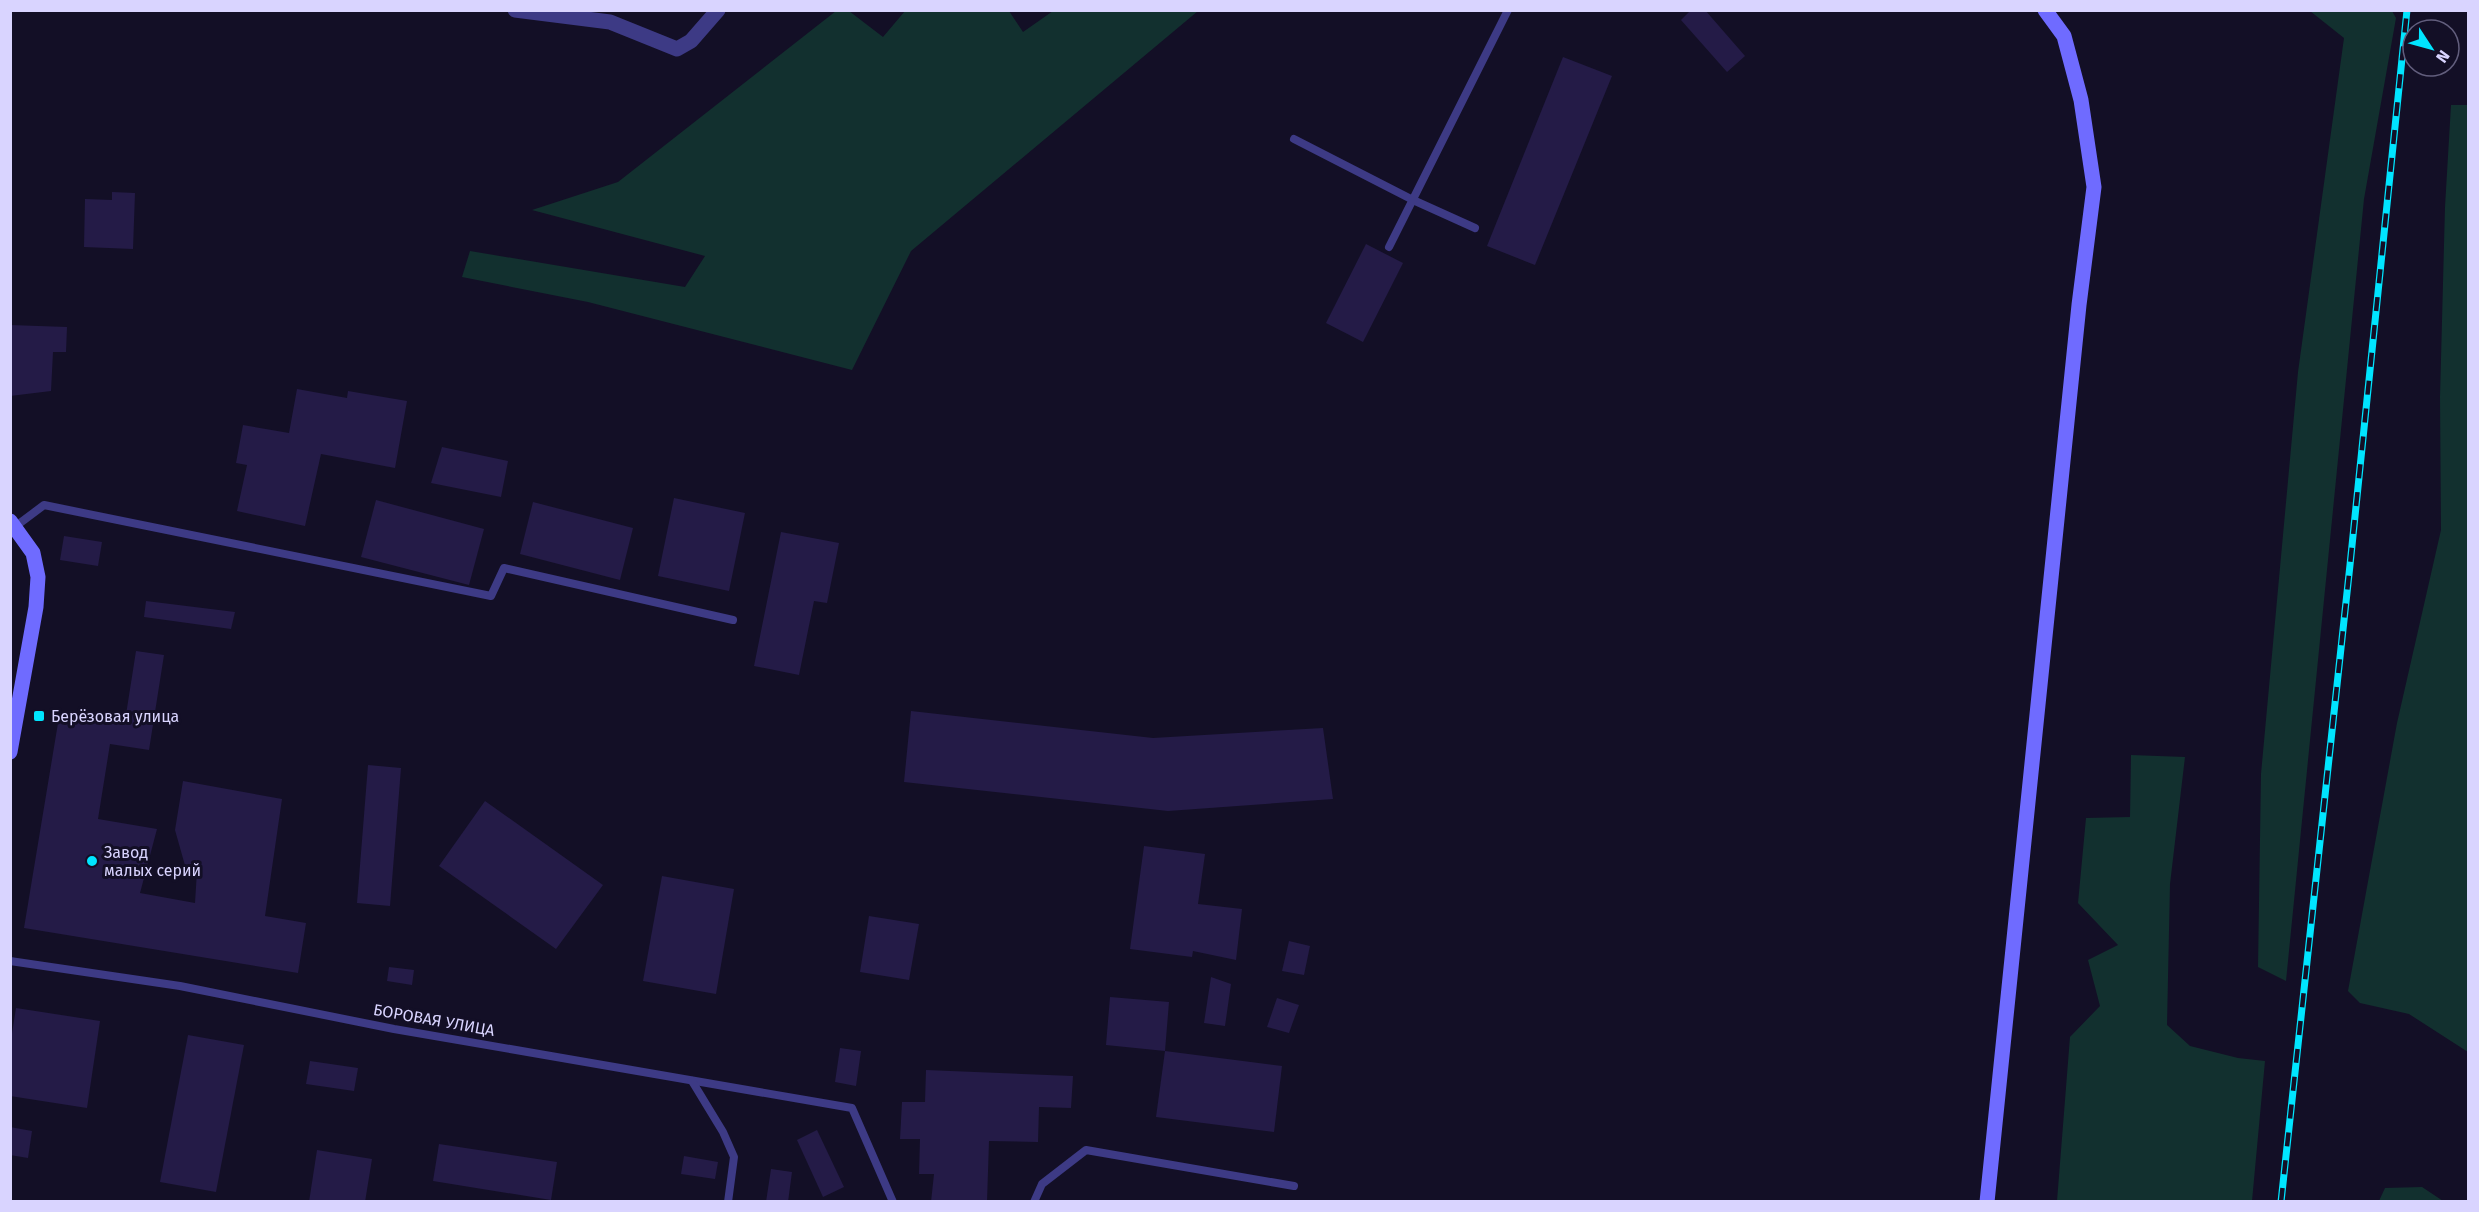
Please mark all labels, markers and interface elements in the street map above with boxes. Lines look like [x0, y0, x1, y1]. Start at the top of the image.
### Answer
north arrow [2401, 18, 2461, 78]
text: N [2432, 47, 2454, 66]
place label: Берёзовая улица [51, 707, 179, 726]
marker: Берёзовая улица [32, 709, 46, 723]
place label: Завод малых серий [104, 843, 201, 880]
marker: Завод малых серий [85, 854, 99, 868]
street label: БОРОВАЯ УЛИЦА [372, 1000, 497, 1040]

